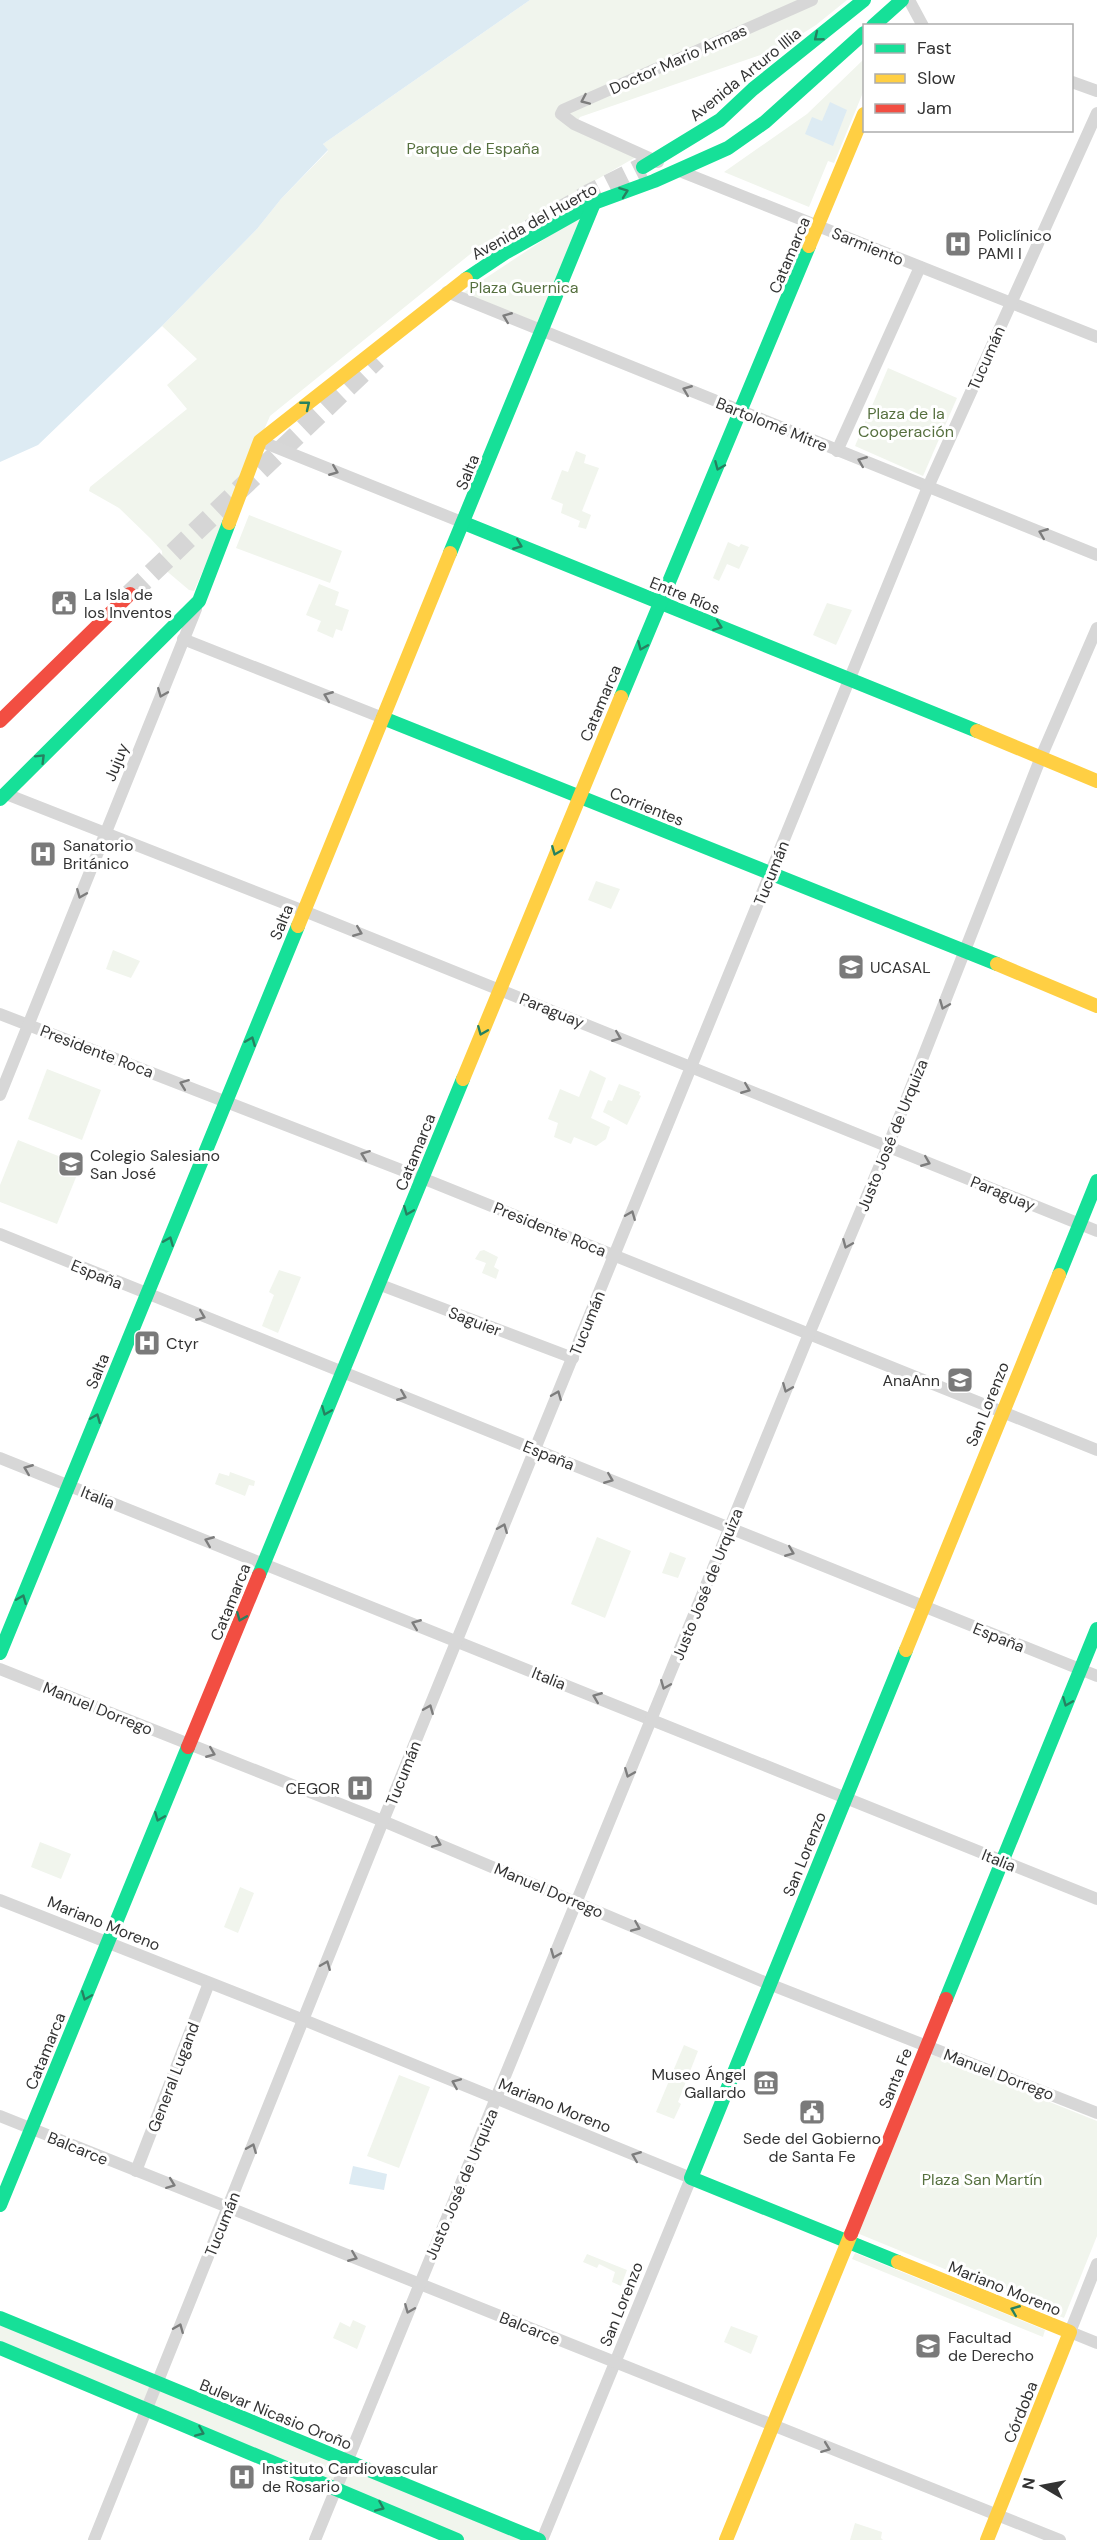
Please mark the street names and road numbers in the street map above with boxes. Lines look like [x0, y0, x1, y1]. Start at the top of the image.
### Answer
street label: Doctor Mario Armas [606, 20, 750, 99]
street label: Avenida Arturo Illia [685, 23, 805, 126]
street label: Avenida del Huerto [468, 178, 601, 265]
street label: Catamarca [764, 214, 815, 297]
street label: Sarmiento [829, 223, 907, 270]
street label: Tucumán [963, 323, 1010, 393]
street label: Bartolomé Mitre [713, 392, 831, 456]
street label: Salta [451, 451, 484, 493]
street label: Entre Ríos [647, 572, 723, 619]
street label: Catamarca [575, 662, 626, 745]
street label: Jujuy [99, 740, 134, 784]
street label: Corrientes [607, 782, 687, 831]
street label: Tucumán [749, 838, 794, 909]
street label: Salta [265, 901, 298, 943]
street label: Paraguay [516, 988, 587, 1033]
street label: Presidente Roca [37, 1020, 157, 1083]
street label: Justo José de Urquiza [852, 1056, 933, 1214]
street label: Catamarca [390, 1111, 440, 1194]
street label: Paraguay [967, 1171, 1038, 1216]
street label: Presidente Roca [490, 1197, 609, 1262]
street label: España [68, 1255, 126, 1294]
street label: Tucumán [565, 1288, 610, 1359]
street label: Saguier [445, 1302, 504, 1341]
street label: Salta [81, 1350, 114, 1392]
street label: San Lorenzo [961, 1359, 1014, 1450]
street label: España [520, 1436, 578, 1475]
street label: Italia [78, 1481, 118, 1514]
street label: Justo José de Urquiza [667, 1505, 748, 1663]
street label: Catamarca [205, 1561, 255, 1644]
street label: España [970, 1618, 1028, 1657]
street label: Italia [529, 1662, 569, 1695]
street label: Manuel Dorrego [40, 1677, 156, 1740]
street label: Tucumán [381, 1738, 426, 1809]
street label: San Lorenzo [778, 1809, 831, 1900]
street label: Italia [979, 1844, 1019, 1877]
street label: Manuel Dorrego [491, 1858, 607, 1923]
street label: Mariano Moreno [44, 1891, 163, 1956]
street label: Catamarca [20, 2010, 70, 2093]
street label: General Lugand [143, 2019, 204, 2135]
street label: Manuel Dorrego [941, 2044, 1057, 2105]
street label: Santa Fe [874, 2045, 917, 2112]
street label: Mariano Moreno [495, 2073, 614, 2138]
street label: Justo José de Urquiza [420, 2105, 503, 2263]
street label: Balcarce [44, 2127, 111, 2170]
street label: Tucumán [200, 2189, 245, 2260]
street label: Mariano Moreno [945, 2256, 1064, 2321]
street label: San Lorenzo [595, 2259, 648, 2350]
street label: Balcarce [496, 2307, 563, 2350]
street label: Bulevar Nicasio Oroño [197, 2374, 355, 2455]
street label: Córdoba [999, 2378, 1042, 2446]

